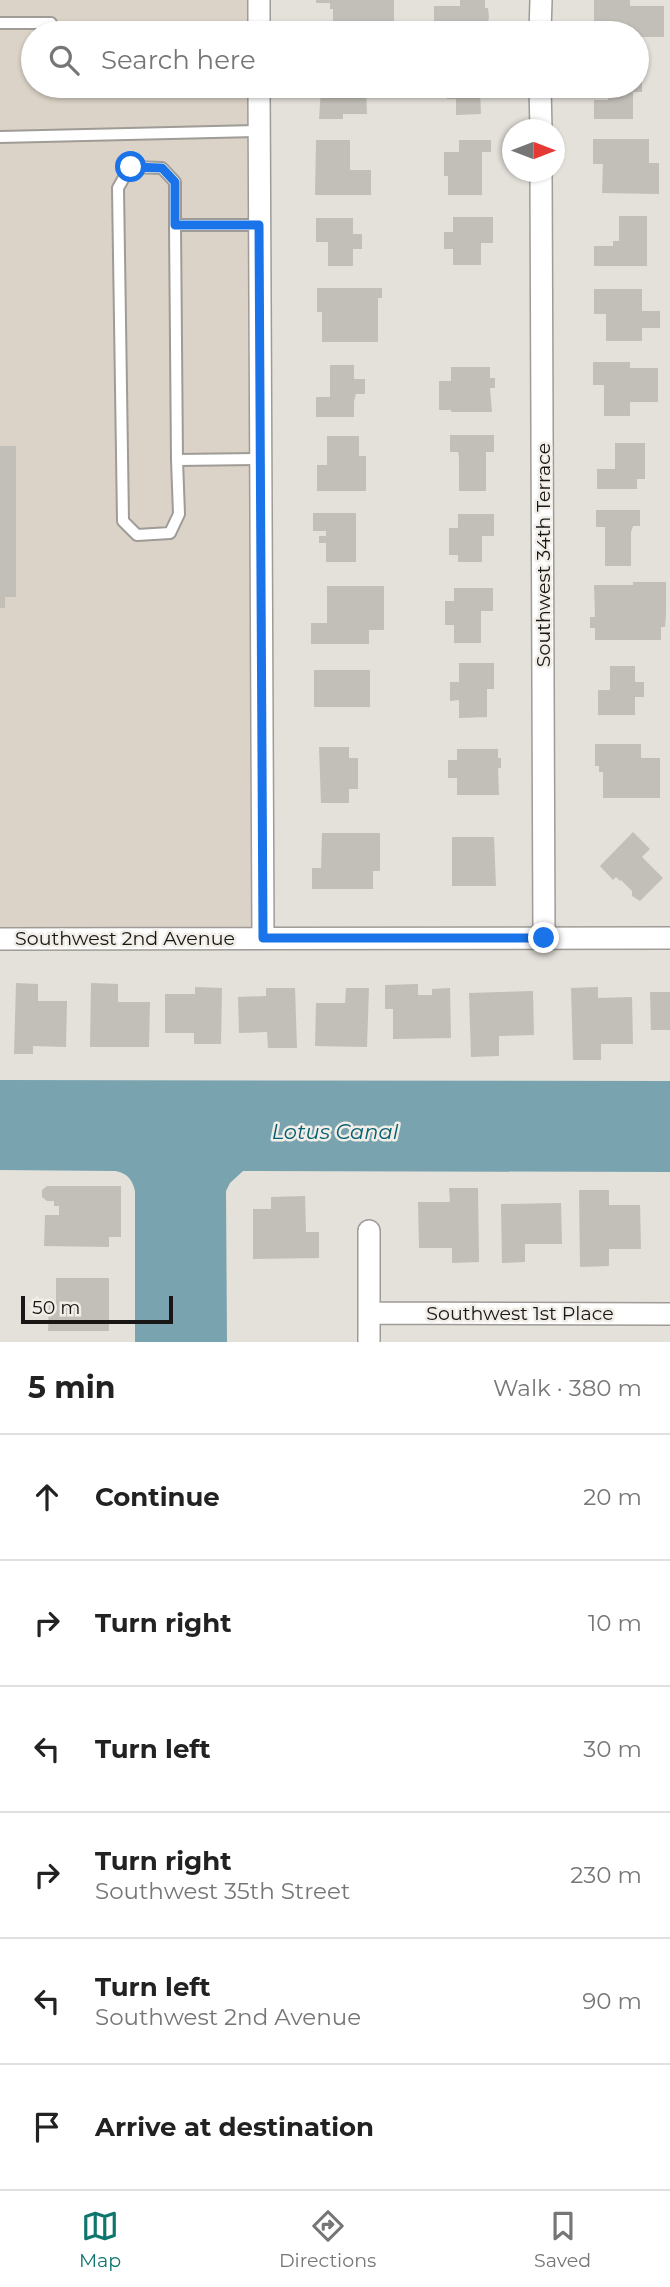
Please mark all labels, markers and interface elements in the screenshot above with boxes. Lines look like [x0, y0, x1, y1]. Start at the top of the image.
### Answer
search box [21, 21, 649, 98]
icon: search [45, 41, 83, 79]
text: Search here [101, 44, 256, 76]
north arrow [502, 119, 565, 182]
route start [115, 151, 146, 182]
street label: Southwest 34th Terrace [532, 443, 555, 667]
route end [528, 922, 559, 953]
street label: Southwest 2nd Avenue [15, 927, 235, 950]
water label: Lotus Canal [272, 1119, 399, 1144]
scale bar [21, 1293, 173, 1325]
text: 50 m [32, 1296, 80, 1319]
street label: Southwest 1st Place [426, 1302, 614, 1325]
text: 5 min [28, 1369, 116, 1406]
text: Walk · 380 m [493, 1374, 642, 1402]
icon: ahead [28, 1478, 66, 1516]
text: Continue [95, 1481, 220, 1513]
text: 20 m [583, 1483, 642, 1511]
icon: right [28, 1604, 66, 1642]
text: Turn right [95, 1607, 231, 1639]
text: 10 m [588, 1609, 642, 1637]
icon: left [28, 1730, 66, 1768]
text: Turn left [95, 1733, 211, 1765]
text: 30 m [583, 1735, 642, 1763]
text: Turn right [95, 1845, 231, 1877]
icon: right [28, 1856, 66, 1894]
text: 230 m [570, 1861, 642, 1889]
text: Southwest 35th Street [95, 1877, 350, 1905]
text: Turn left [95, 1971, 211, 2003]
icon: left [28, 1982, 66, 2020]
text: 90 m [582, 1987, 642, 2015]
text: Southwest 2nd Avenue [95, 2003, 361, 2031]
icon: arrive [28, 2108, 66, 2146]
text: Arrive at destination [95, 2111, 374, 2143]
tab: Map [79, 2207, 121, 2272]
tab: Directions [279, 2207, 376, 2272]
tab: Saved [534, 2207, 591, 2272]

